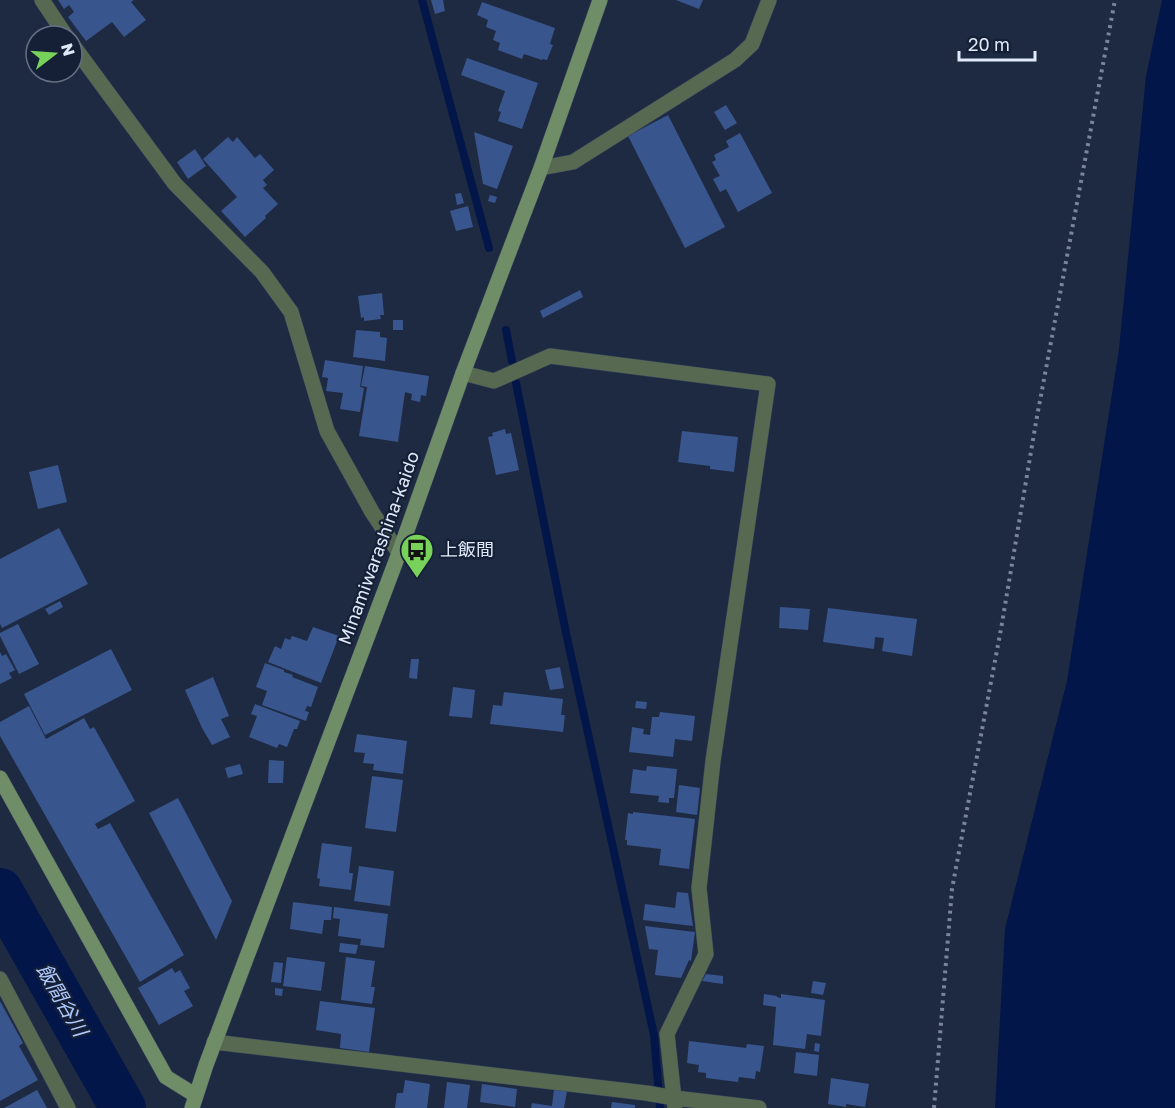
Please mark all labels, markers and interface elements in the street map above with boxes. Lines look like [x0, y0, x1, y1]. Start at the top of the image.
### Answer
north arrow [24, 24, 84, 84]
scale bar [959, 24, 1036, 62]
text: 20 m [968, 33, 1010, 55]
text: N [57, 41, 80, 58]
street label: Minamiwarashina-kaido [333, 448, 423, 647]
bus stop icon: 上飯間 [399, 532, 435, 579]
place label: 上飯間 [440, 538, 494, 560]
water label: 飯間谷川 [32, 959, 94, 1042]

